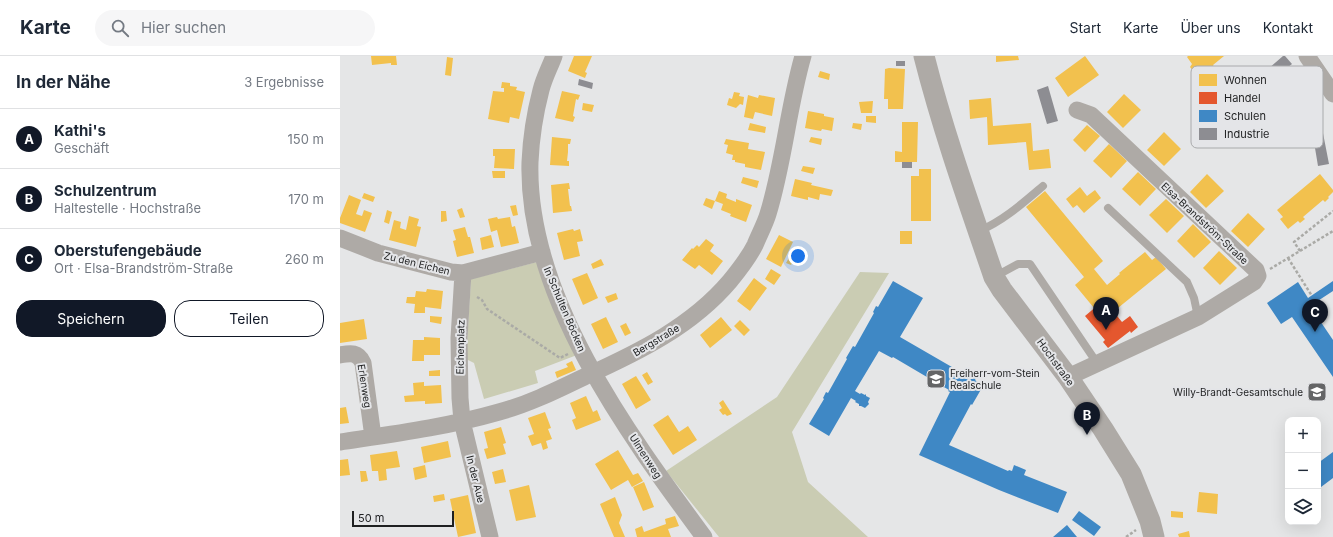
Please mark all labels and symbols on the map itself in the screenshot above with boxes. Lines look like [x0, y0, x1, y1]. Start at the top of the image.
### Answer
legend [1191, 66, 1323, 148]
text: Wohnen [1224, 73, 1267, 87]
text: Handel [1224, 91, 1261, 105]
text: Schulen [1224, 109, 1266, 123]
text: Industrie [1224, 127, 1270, 141]
street label: Elsa-Brandström-Straße [1159, 180, 1251, 267]
your location [788, 246, 808, 266]
street label: Zu den Eichen [383, 249, 451, 277]
street label: In Schulten Böcken [542, 265, 588, 353]
pin: A [1093, 297, 1119, 330]
pin: C [1302, 299, 1328, 332]
street label: Eichenplatz [454, 320, 466, 374]
street label: Bergstraße [631, 321, 682, 359]
street label: Hochstraße [1035, 336, 1077, 388]
street label: Erlenweg [356, 363, 374, 409]
place label: Freiherr-vom-Stein Realschule [950, 367, 1040, 391]
school or university icon: Freiherr-vom-Stein Realschule [925, 368, 947, 390]
school or university icon: Willy-Brandt-Gesamtschule [1306, 381, 1328, 403]
place label: Willy-Brandt-Gesamtschule [1173, 386, 1303, 398]
pin: B [1074, 402, 1100, 435]
street label: Ulmenweg [627, 432, 665, 480]
street label: In der Aue [464, 454, 488, 504]
scale bar [352, 509, 454, 528]

